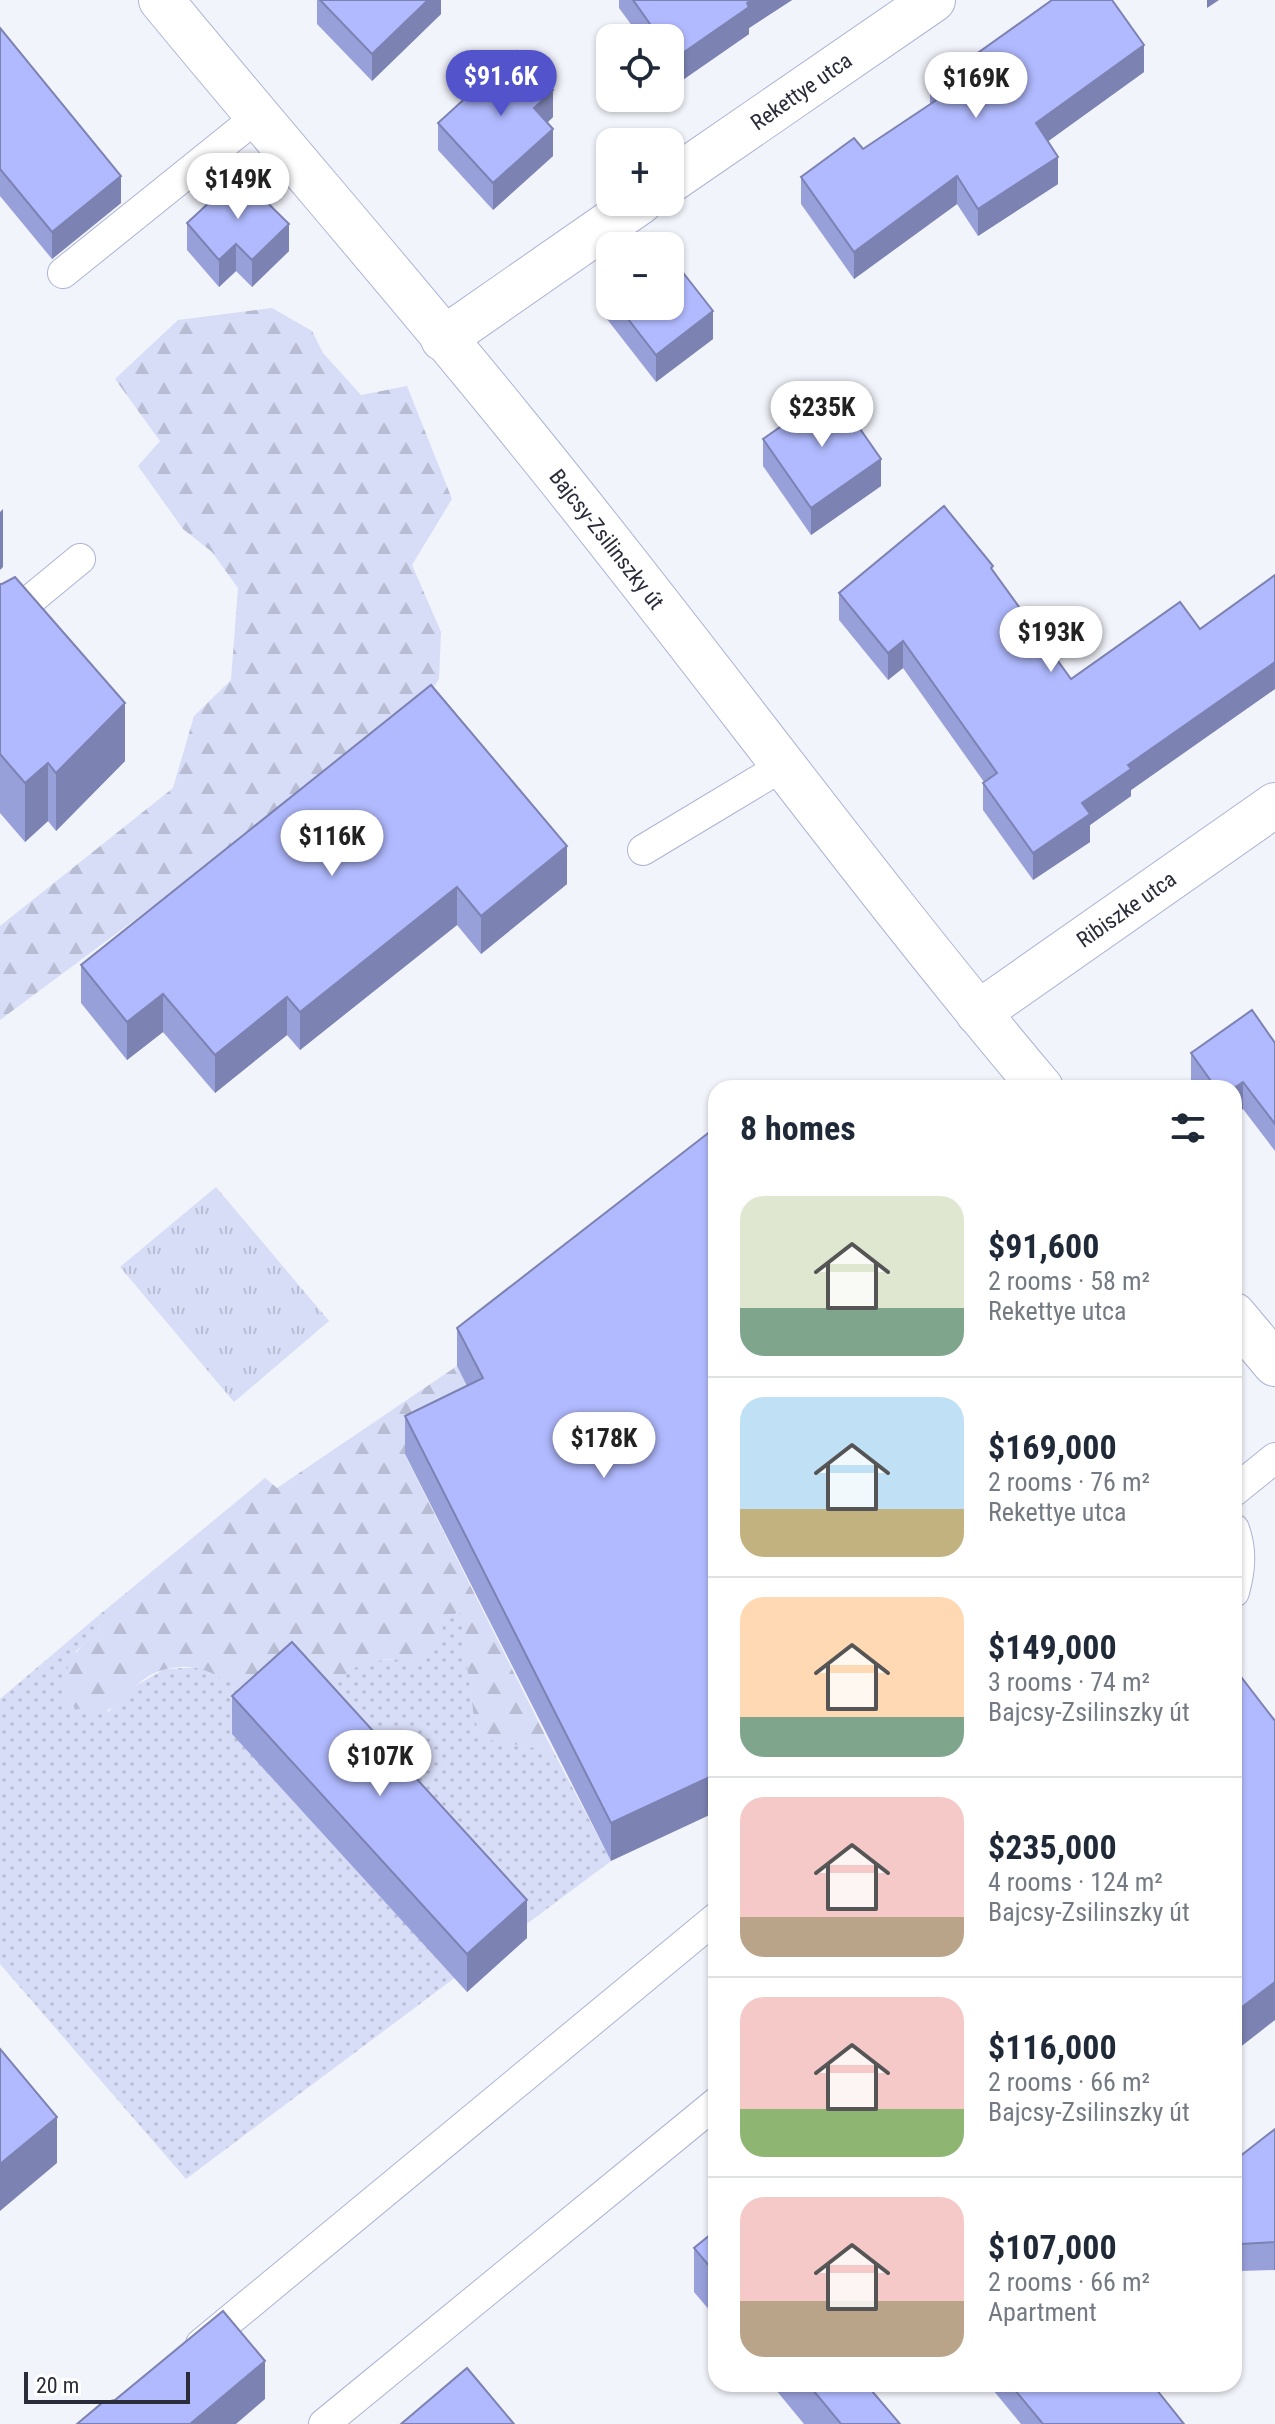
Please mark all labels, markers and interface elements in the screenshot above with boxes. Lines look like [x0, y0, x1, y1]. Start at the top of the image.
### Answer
map controls [596, 24, 684, 320]
button: locate [596, 24, 684, 112]
street label: Rekettye utca [746, 48, 856, 135]
pin: $91.6K [436, 50, 566, 118]
pin: $169K [920, 52, 1032, 120]
text: $91.6K [464, 61, 538, 91]
text: $169K [943, 63, 1009, 93]
button: + [596, 128, 684, 216]
pin: $149K [182, 153, 294, 221]
text: $149K [205, 164, 271, 194]
button: − [596, 232, 684, 320]
pin: $235K [766, 381, 878, 449]
text: $235K [789, 392, 855, 422]
street label: Bajcsy-Zsilinszky út [544, 464, 669, 614]
pin: $193K [995, 606, 1107, 674]
text: $193K [1018, 617, 1084, 647]
pin: $116K [276, 810, 388, 878]
text: $116K [299, 821, 365, 851]
street label: Ribiszke utca [1072, 866, 1181, 953]
icon: filters [1166, 1106, 1210, 1150]
text: 8 homes [740, 1108, 856, 1148]
text: $91,600 [988, 1226, 1099, 1266]
icon: home [804, 1228, 900, 1324]
text: 2 rooms · 58 m² [988, 1266, 1150, 1296]
text: Rekettye utca [988, 1296, 1127, 1326]
pin: $178K [548, 1412, 660, 1480]
text: $178K [571, 1423, 637, 1453]
text: $169,000 [988, 1427, 1117, 1467]
icon: home [804, 1429, 900, 1525]
text: 2 rooms · 76 m² [988, 1467, 1150, 1497]
text: Rekettye utca [988, 1497, 1127, 1527]
text: $149,000 [988, 1627, 1117, 1667]
icon: home [804, 1629, 900, 1725]
text: 3 rooms · 74 m² [988, 1667, 1150, 1697]
text: Bajcsy-Zsilinszky út [988, 1697, 1190, 1727]
pin: $107K [324, 1730, 436, 1798]
text: $107K [347, 1741, 413, 1771]
text: $235,000 [988, 1827, 1117, 1867]
icon: home [804, 1829, 900, 1925]
text: 4 rooms · 124 m² [988, 1867, 1163, 1897]
text: Bajcsy-Zsilinszky út [988, 1897, 1190, 1927]
text: $116,000 [988, 2027, 1117, 2067]
icon: home [804, 2029, 900, 2125]
text: 2 rooms · 66 m² [988, 2067, 1150, 2097]
text: Bajcsy-Zsilinszky út [988, 2097, 1190, 2127]
text: $107,000 [988, 2227, 1117, 2267]
icon: home [804, 2229, 900, 2325]
text: 2 rooms · 66 m² [988, 2267, 1150, 2297]
text: Apartment [988, 2297, 1097, 2327]
scale bar [24, 2368, 190, 2404]
text: 20 m [36, 2373, 79, 2398]

